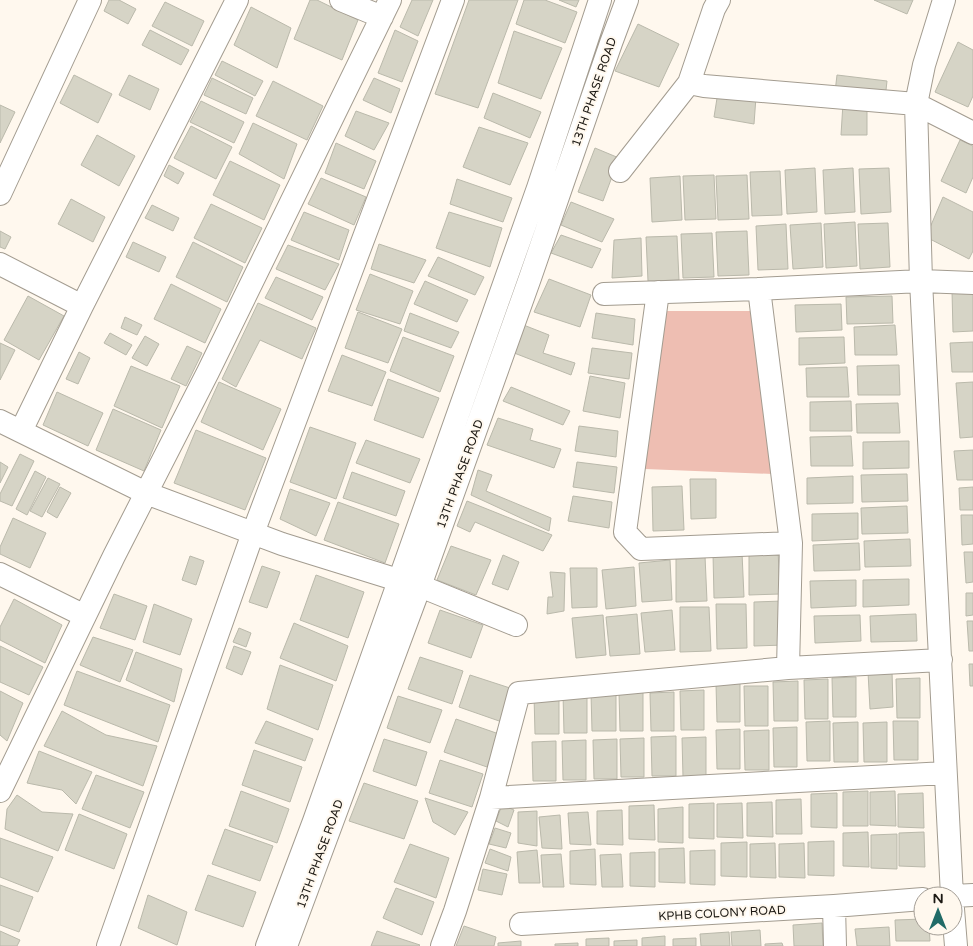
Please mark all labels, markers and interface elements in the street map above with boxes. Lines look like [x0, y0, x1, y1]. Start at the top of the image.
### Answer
street label: 13TH PHASE ROAD [569, 35, 619, 149]
street label: 13TH PHASE ROAD [434, 418, 486, 530]
street label: 13TH PHASE ROAD [294, 798, 346, 910]
north arrow [913, 886, 963, 936]
text: N [932, 890, 944, 907]
street label: KPHB COLONY ROAD [658, 903, 786, 923]

